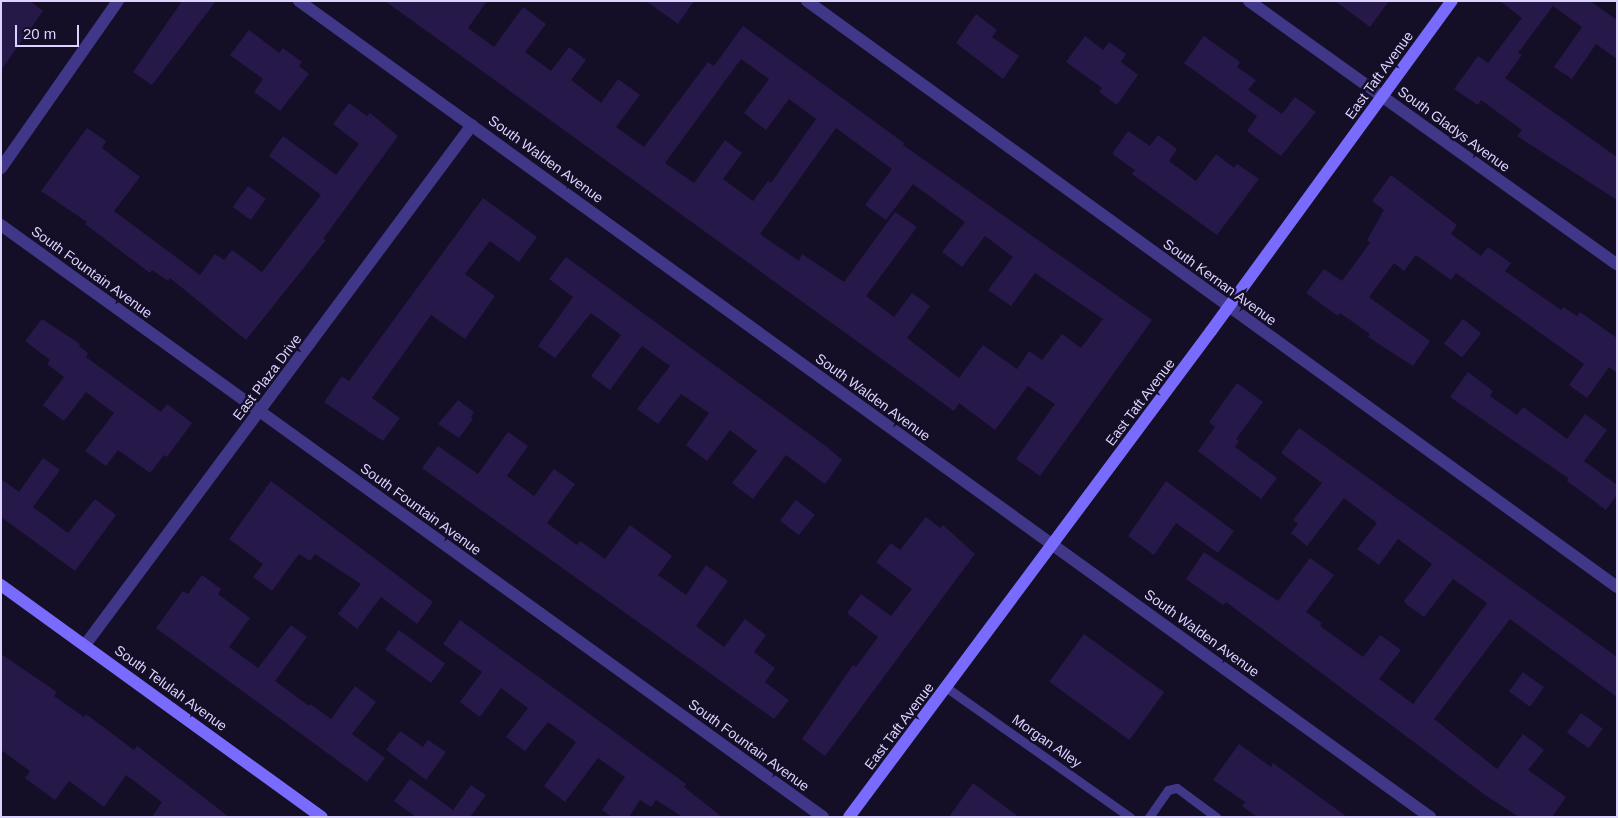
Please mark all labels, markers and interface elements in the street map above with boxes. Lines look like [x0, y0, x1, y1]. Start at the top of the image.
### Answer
scale bar [18, 15, 81, 47]
text: 20 m [23, 25, 56, 42]
street label: East Taft Avenue [1341, 27, 1417, 123]
street label: South Gladys Avenue [1394, 82, 1514, 176]
street label: South Walden Avenue [485, 111, 607, 207]
street label: South Fountain Avenue [28, 222, 156, 322]
street label: South Kernan Avenue [1160, 235, 1280, 329]
street label: East Plaza Drive [229, 331, 305, 423]
street label: South Walden Avenue [812, 349, 934, 445]
street label: East Taft Avenue [1102, 355, 1178, 449]
street label: South Fountain Avenue [357, 459, 485, 559]
street label: South Walden Avenue [1141, 585, 1263, 681]
street label: South Telulah Avenue [111, 641, 231, 735]
street label: East Taft Avenue [861, 679, 937, 773]
street label: South Fountain Avenue [685, 695, 813, 795]
street label: Morgan Alley [1009, 711, 1085, 771]

